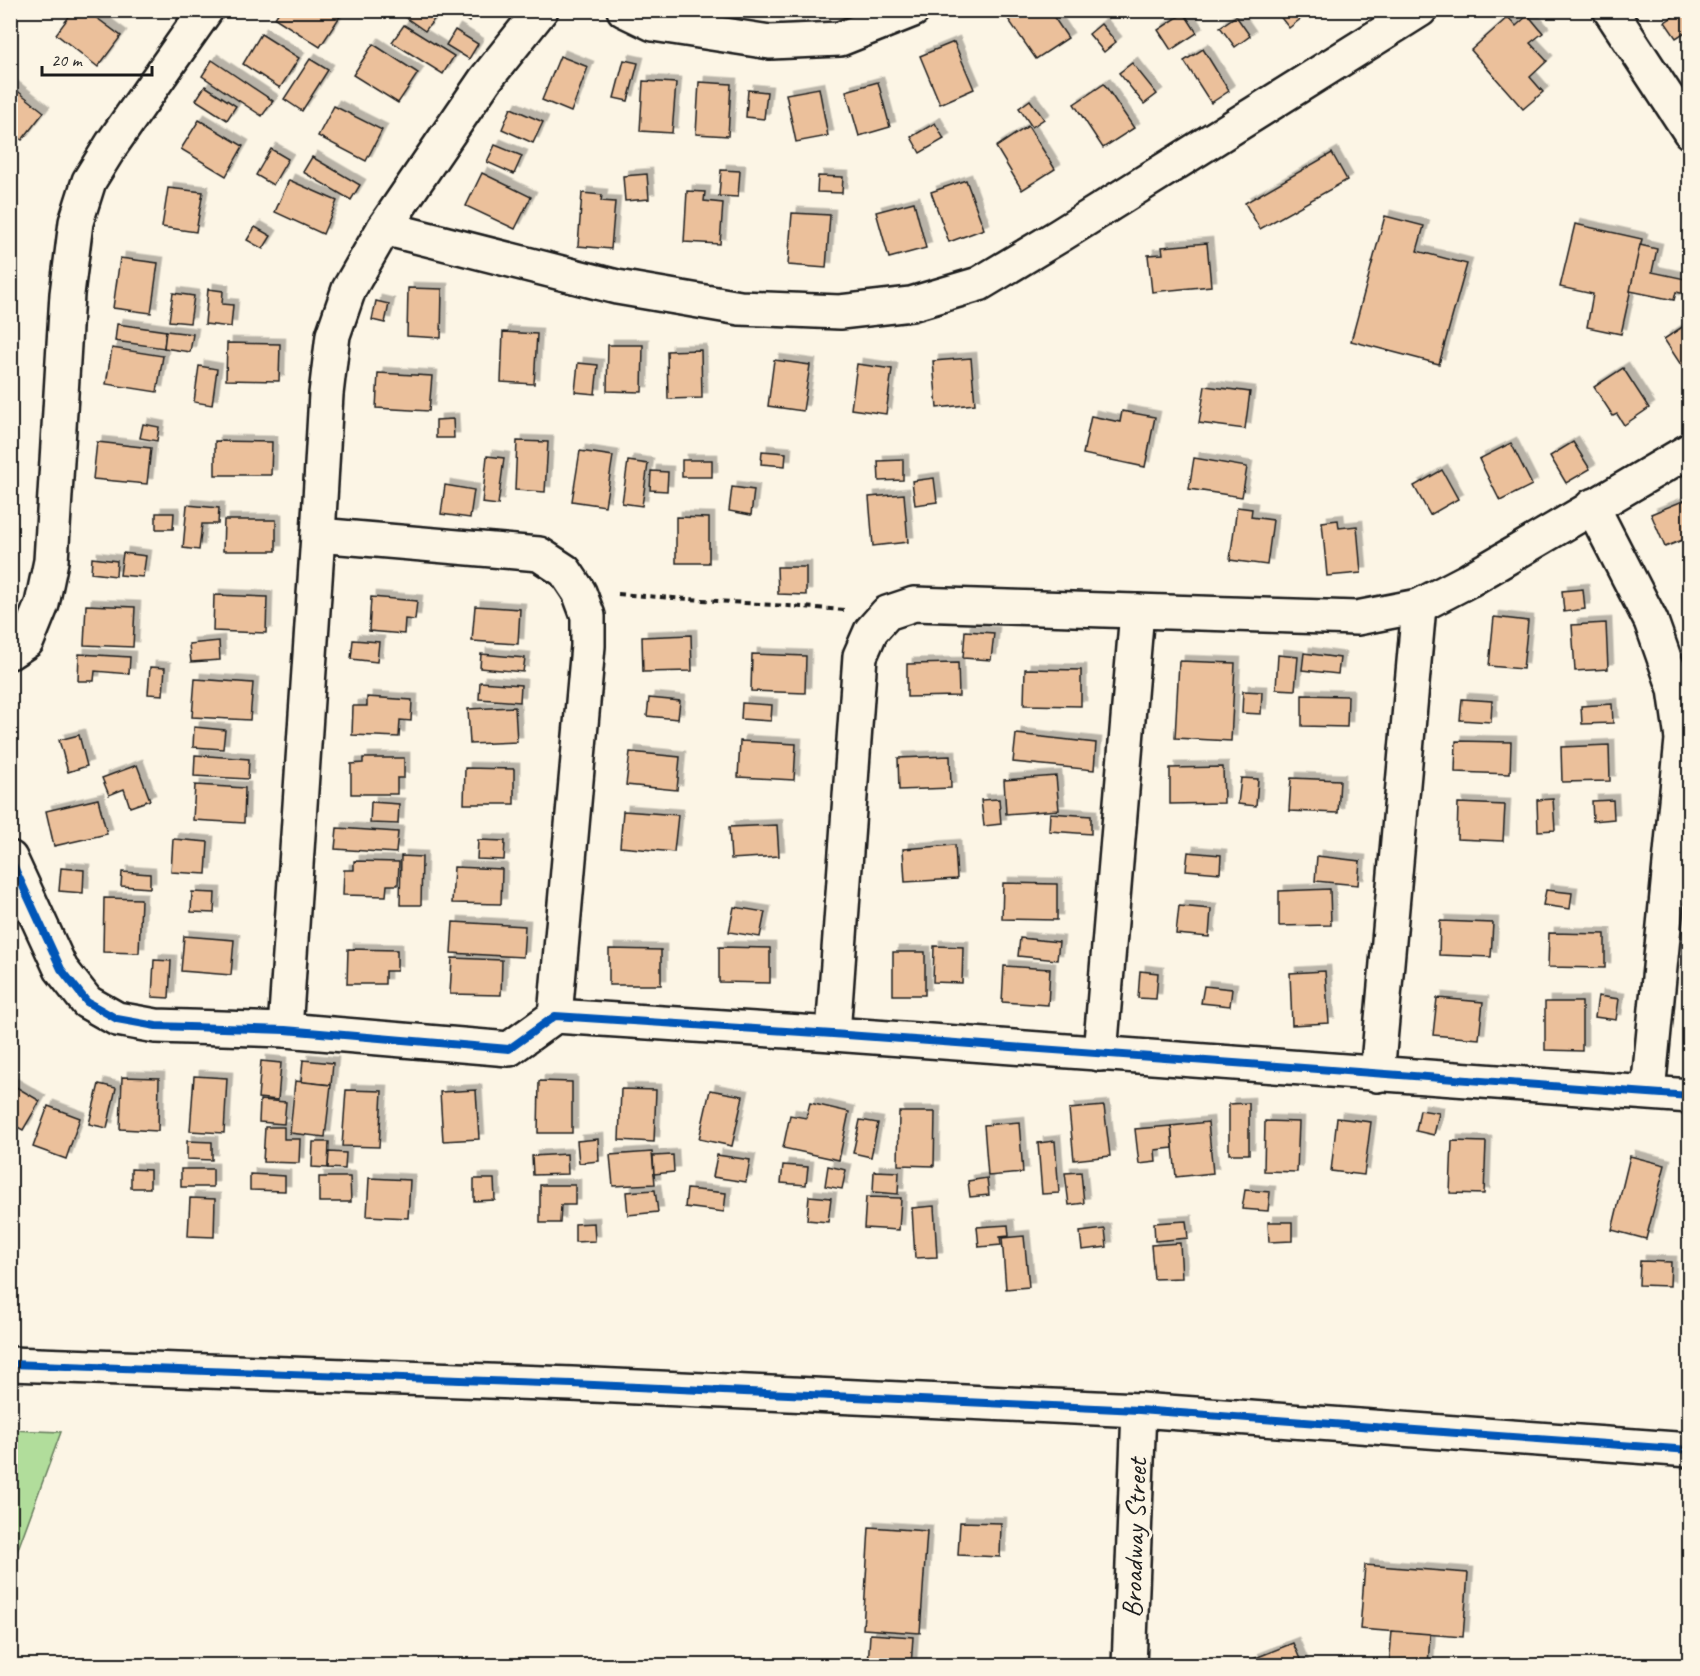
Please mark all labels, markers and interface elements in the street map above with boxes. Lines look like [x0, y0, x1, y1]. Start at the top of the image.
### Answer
scale bar [42, 39, 152, 77]
text: 20 m [51, 49, 84, 71]
street label: Broadway Street [1114, 1455, 1154, 1618]

